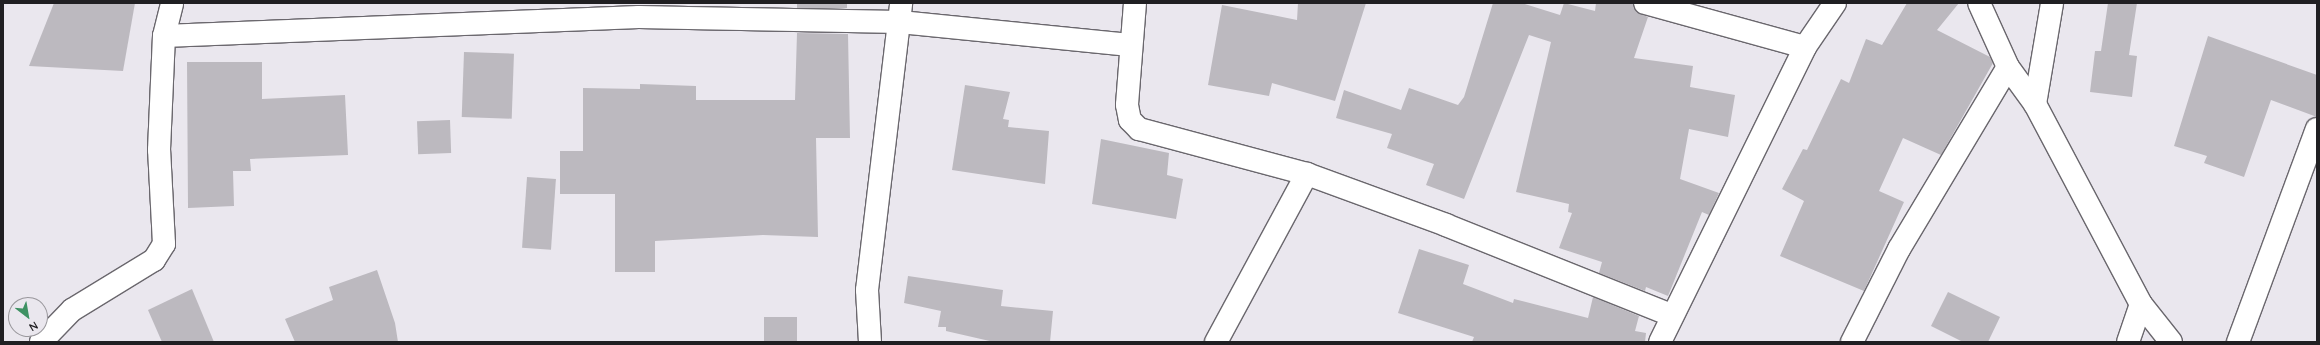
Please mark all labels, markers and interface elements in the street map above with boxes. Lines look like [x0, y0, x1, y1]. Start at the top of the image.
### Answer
north arrow [8, 297, 48, 337]
text: N [27, 318, 41, 335]

